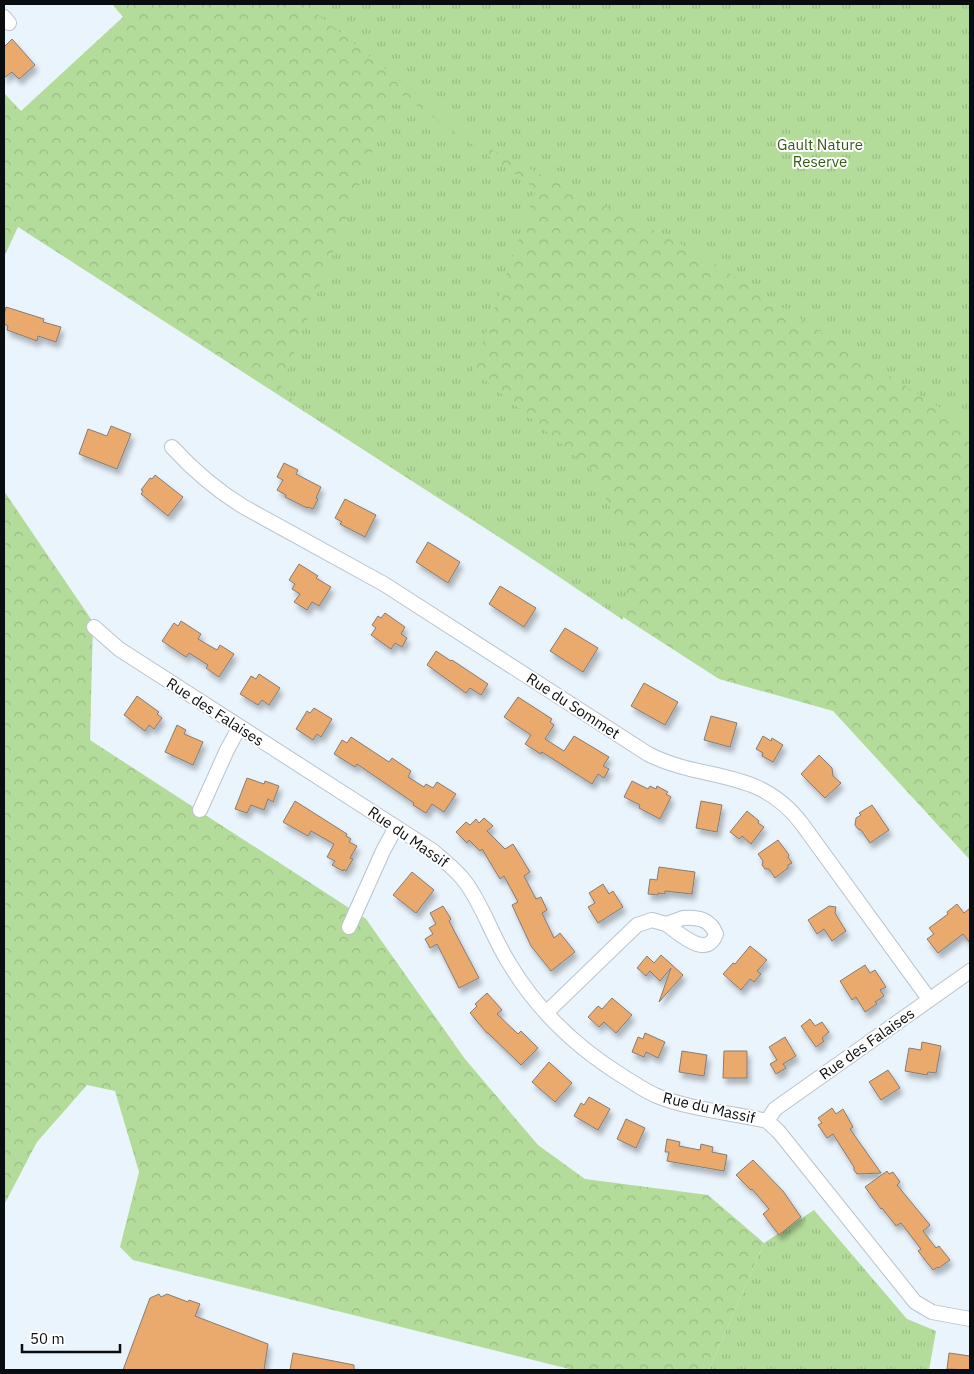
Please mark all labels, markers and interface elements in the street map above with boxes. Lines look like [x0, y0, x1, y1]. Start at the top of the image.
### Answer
park label: Gault Nature Reserve [777, 135, 863, 171]
street label: Rue du Sommet [523, 668, 624, 743]
street label: Rue des Falaises [163, 673, 267, 750]
street label: Rue du Massif [364, 802, 452, 871]
street label: Rue des Falaises [815, 1004, 918, 1084]
street label: Rue du Massif [661, 1088, 757, 1127]
scale bar [22, 1322, 120, 1354]
text: 50 m [30, 1329, 65, 1348]

